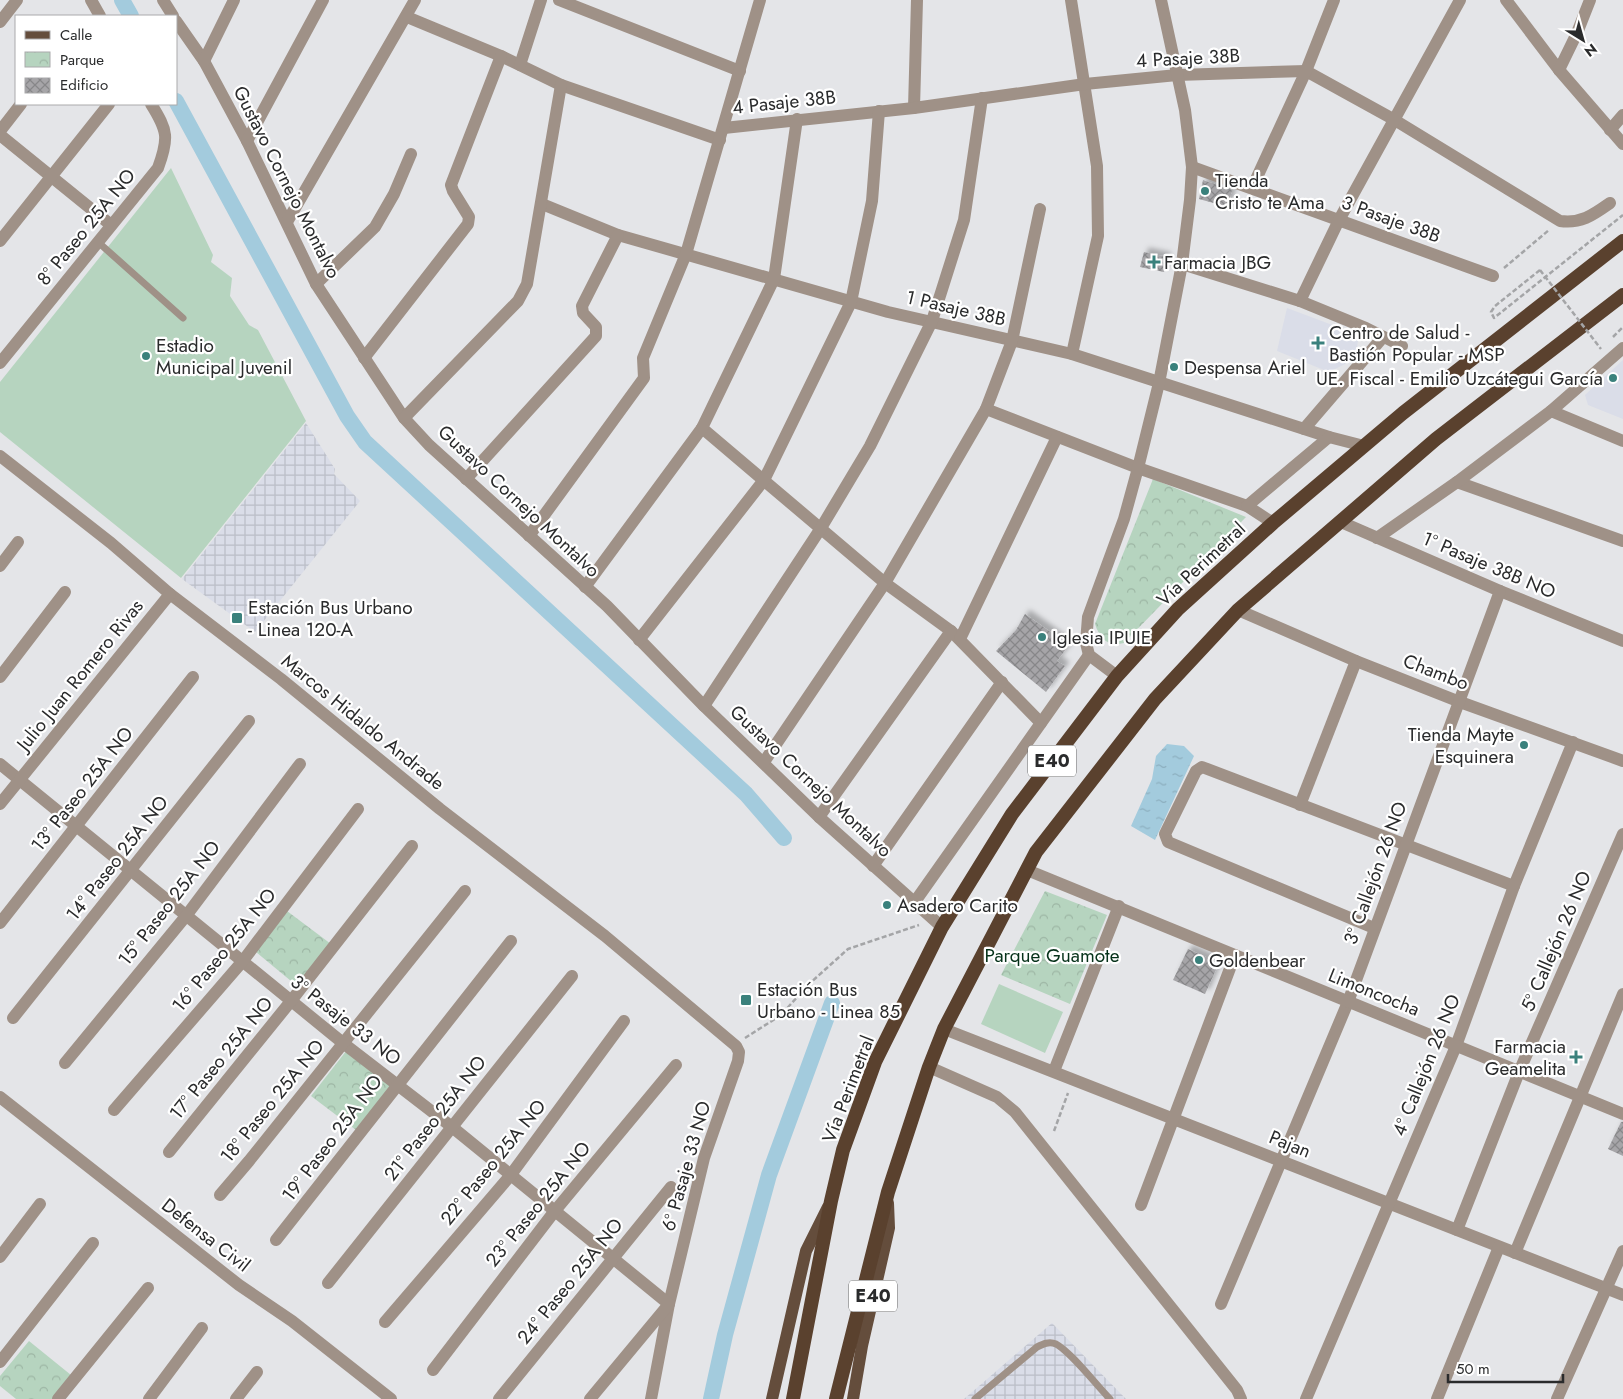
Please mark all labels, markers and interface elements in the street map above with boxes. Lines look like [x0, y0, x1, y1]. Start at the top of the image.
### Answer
legend [15, 15, 178, 105]
north arrow [1558, 15, 1608, 65]
text: Calle [60, 24, 92, 46]
text: N [1580, 39, 1601, 62]
street label: 4 Pasaje 38B [1135, 42, 1241, 74]
text: Parque [60, 49, 104, 71]
text: Edificio [60, 74, 108, 96]
street label: Gustavo Cornejo Montalvo [227, 81, 347, 283]
street label: 4 Pasaje 38B [731, 83, 837, 121]
street label: 8° Paseo 25A NO [30, 163, 142, 291]
place label: Tienda Cristo te Ama [1215, 167, 1324, 216]
marker: Tienda Cristo te Ama [1199, 185, 1211, 197]
street label: 3 Pasaje 38B [1338, 189, 1444, 249]
place label: Farmacia JBG [1164, 249, 1271, 276]
marker: Farmacia JBG [1148, 256, 1160, 268]
street label: 1 Pasaje 38B [903, 283, 1009, 333]
place label: Centro de Salud - Bastión Popular - MSP [1329, 319, 1505, 368]
place label: Estadio Municipal Juvenil [156, 332, 292, 381]
marker: Centro de Salud - Bastión Popular - MSP [1311, 336, 1325, 350]
marker: Estadio Municipal Juvenil [140, 350, 152, 362]
place label: Despensa Ariel [1184, 354, 1306, 381]
marker: Despensa Ariel [1168, 361, 1180, 373]
place label: UE. Fiscal - Emilio Uzcátegui García [1316, 365, 1603, 392]
marker: UE. Fiscal - Emilio Uzcátegui García [1607, 372, 1619, 384]
street label: Gustavo Cornejo Montalvo [432, 419, 606, 583]
street label: Vía Perimetral [1151, 516, 1251, 612]
street label: 1° Pasaje 38B NO [1418, 525, 1560, 605]
street label: Julio Juan Romero Rivas [8, 593, 150, 759]
place label: Estación Bus Urbano - Linea 120-A [248, 594, 413, 643]
marker: Estación Bus Urbano - Linea 120-A [230, 611, 244, 625]
place label: Iglesia IPUIE [1052, 624, 1151, 651]
marker: Iglesia IPUIE [1036, 631, 1048, 643]
street label: Chambo [1399, 647, 1473, 697]
street label: Marcos Hidaldo Andrade [276, 648, 451, 796]
street label: Gustavo Cornejo Montalvo [724, 699, 898, 863]
street label: 13º Paseo 25A NO [25, 721, 139, 857]
place label: Tienda Mayte Esquinera [1408, 721, 1514, 770]
marker: Tienda Mayte Esquinera [1518, 739, 1530, 751]
road number: E40 [1028, 746, 1076, 776]
street label: 14º Paseo 25A NO [59, 790, 175, 926]
street label: 3º Callejón 26 NO [1337, 798, 1413, 948]
street label: 15º Paseo 25A NO [111, 835, 227, 971]
street label: 5º Callejón 26 NO [1514, 867, 1598, 1015]
street label: 16º Paseo 25A NO [166, 882, 282, 1018]
place label: Asadero Carito [897, 892, 1018, 919]
marker: Asadero Carito [881, 899, 893, 911]
park label: Parque Guamote [985, 942, 1120, 969]
place label: Goldenbear [1209, 947, 1306, 974]
marker: Goldenbear [1193, 954, 1205, 966]
street label: Limoncocha [1324, 961, 1424, 1023]
street label: 3º Pasaje 33 NO [285, 968, 407, 1072]
place label: Estación Bus Urbano - Linea 85 [757, 976, 900, 1025]
street label: 4º Callejón 26 NO [1385, 990, 1467, 1140]
street label: 17º Paseo 25A NO [163, 991, 279, 1125]
marker: Estación Bus Urbano - Linea 85 [739, 993, 753, 1007]
street label: Vía Perimetral [815, 1032, 881, 1146]
street label: 18º Paseo 25A NO [214, 1033, 330, 1169]
place label: Farmacia Geamelita [1485, 1033, 1566, 1082]
street label: 21º Paseo 25A NO [377, 1050, 493, 1186]
marker: Farmacia Geamelita [1570, 1051, 1582, 1063]
street label: 19º Paseo 25A NO [275, 1069, 389, 1207]
street label: 22º Paseo 25A NO [434, 1093, 552, 1231]
street label: 6º Pasaje 33 NO [655, 1098, 717, 1234]
street label: Pajan [1265, 1123, 1315, 1165]
street label: 23º Paseo 25A NO [479, 1136, 597, 1272]
street label: Defensa Civil [156, 1192, 256, 1278]
street label: 24º Paseo 25A NO [511, 1212, 629, 1350]
road number: E40 [849, 1280, 897, 1312]
scale bar [1448, 1352, 1563, 1384]
text: 50 m [1456, 1358, 1490, 1380]

